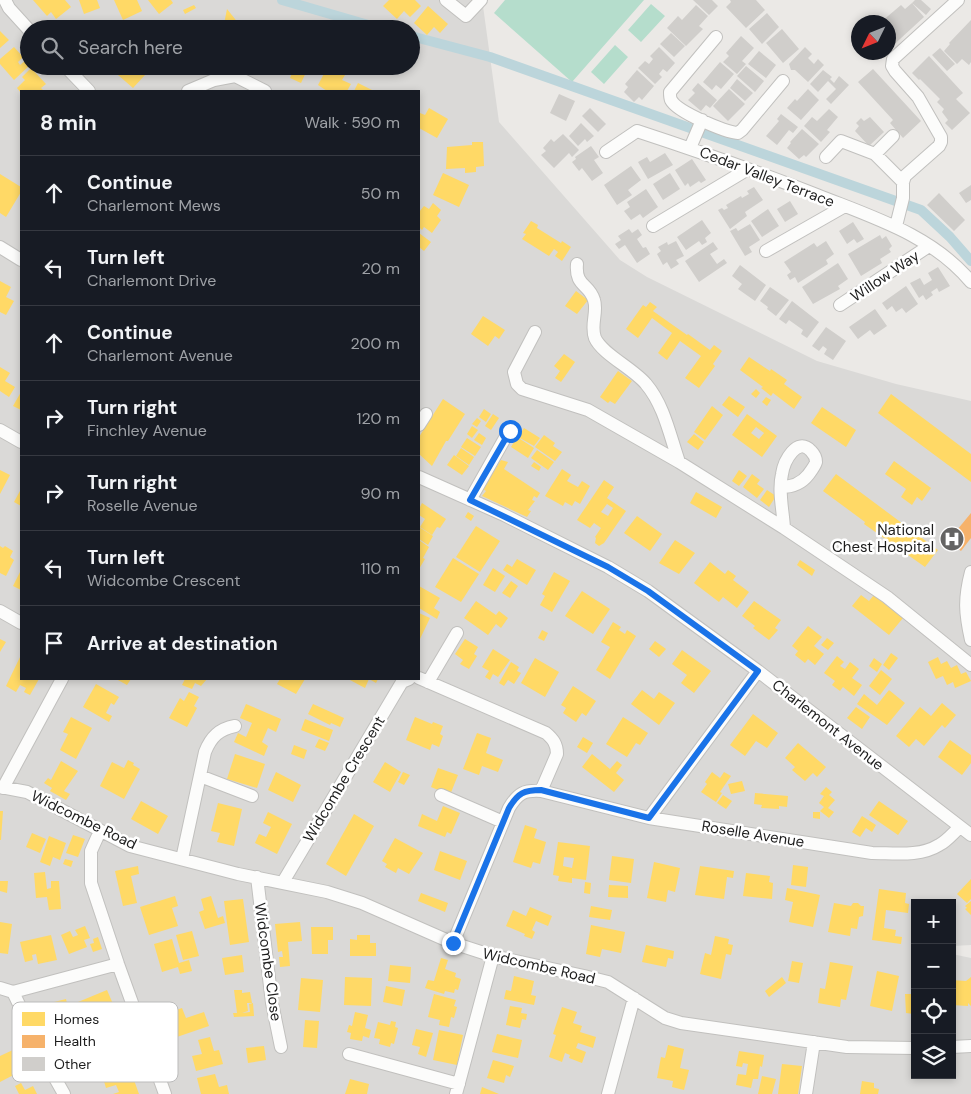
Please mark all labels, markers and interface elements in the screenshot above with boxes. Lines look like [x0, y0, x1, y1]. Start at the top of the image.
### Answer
north arrow [851, 15, 896, 60]
search box [20, 20, 420, 75]
icon: search [38, 34, 66, 62]
text: Search here [78, 35, 183, 60]
text: 8 min [40, 109, 97, 137]
text: Walk · 590 m [304, 112, 400, 133]
street label: Cedar Valley Terrace [697, 142, 837, 212]
text: Continue [87, 170, 173, 195]
icon: ahead [40, 179, 68, 207]
text: 50 m [361, 183, 400, 204]
text: Charlemont Mews [87, 195, 221, 216]
text: Turn left [87, 245, 165, 270]
street label: Willow Way [847, 245, 924, 306]
icon: left [40, 254, 68, 282]
text: 20 m [361, 258, 400, 279]
text: Charlemont Drive [87, 270, 216, 291]
text: Continue [87, 320, 173, 345]
icon: ahead [40, 329, 68, 357]
text: 200 m [351, 333, 400, 354]
text: Charlemont Avenue [87, 345, 233, 366]
text: Turn right [87, 395, 177, 420]
icon: right [40, 404, 68, 432]
text: 120 m [356, 408, 400, 429]
text: Finchley Avenue [87, 420, 207, 441]
route start [499, 420, 522, 443]
text: Turn right [87, 470, 177, 495]
icon: right [40, 479, 68, 507]
text: 90 m [360, 483, 400, 504]
text: Roselle Avenue [87, 495, 197, 516]
place label: National Chest Hospital [832, 520, 934, 557]
hospital icon: National Chest Hospital [939, 526, 965, 552]
text: Turn left [87, 545, 165, 570]
icon: left [40, 554, 68, 582]
text: 110 m [361, 558, 400, 579]
text: Widcombe Crescent [87, 570, 241, 591]
icon: arrive [40, 629, 68, 657]
text: Arrive at destination [87, 631, 278, 656]
street label: Charlemont Avenue [768, 675, 888, 775]
street label: Widcombe Crescent [298, 712, 390, 846]
street label: Widcombe Road [28, 786, 140, 854]
street label: Roselle Avenue [700, 816, 806, 852]
map controls [911, 899, 956, 1079]
button: + [911, 899, 956, 944]
street label: Widcombe Close [250, 902, 286, 1022]
route end [442, 932, 465, 955]
street label: Widcombe Road [481, 943, 597, 989]
button: − [911, 944, 956, 989]
button: locate [911, 989, 956, 1034]
legend [12, 1002, 178, 1082]
text: Homes [54, 1010, 99, 1028]
text: Health [54, 1032, 96, 1050]
button: layers [911, 1034, 956, 1079]
text: Other [54, 1055, 92, 1073]

